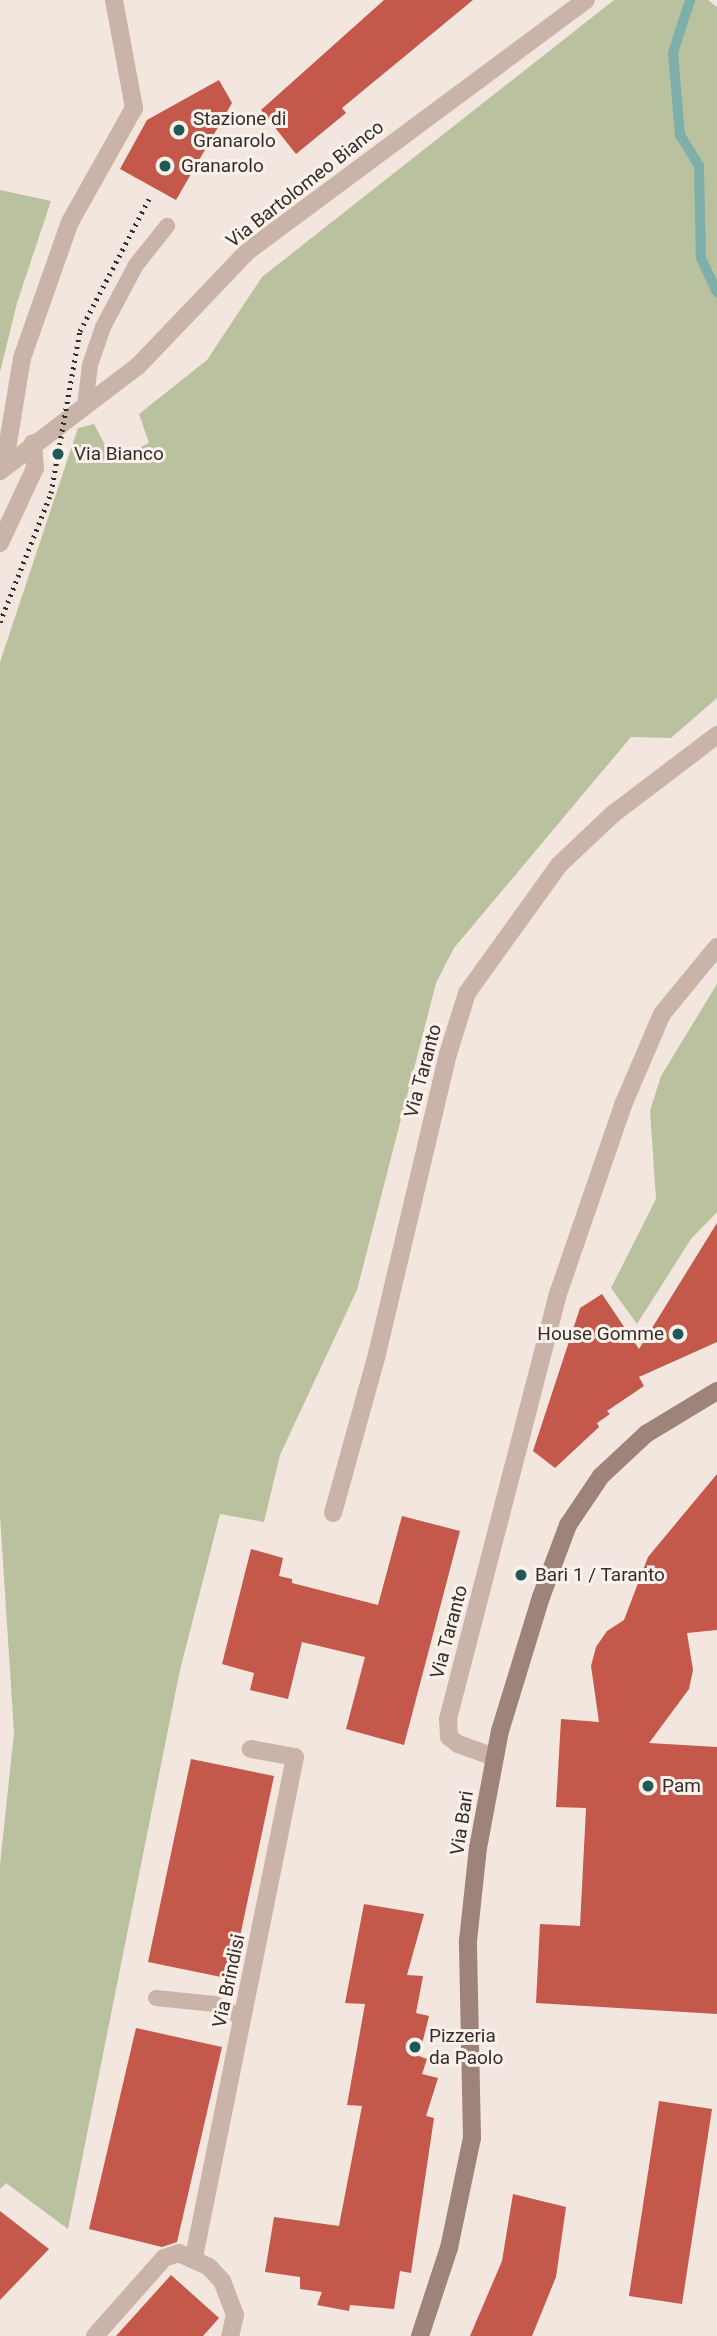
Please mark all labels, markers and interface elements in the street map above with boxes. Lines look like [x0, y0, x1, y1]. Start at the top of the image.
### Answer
place label: Stazione di Granarolo [193, 108, 286, 152]
street label: Via Bartolomeo Bianco [222, 115, 388, 253]
marker: Stazione di Granarolo [171, 122, 187, 138]
place label: Granarolo [181, 155, 264, 177]
marker: Granarolo [155, 156, 175, 176]
place label: Via Bianco [74, 443, 164, 465]
marker: Via Bianco [48, 444, 68, 464]
street label: Via Taranto [400, 1022, 446, 1120]
place label: House Gomme [537, 1323, 664, 1345]
marker: House Gomme [670, 1326, 686, 1342]
place label: Bari 1 / Taranto [535, 1564, 665, 1586]
marker: Bari 1 / Taranto [513, 1567, 529, 1583]
street label: Via Taranto [426, 1583, 472, 1681]
place label: Pam [662, 1775, 701, 1797]
marker: Pam [640, 1778, 656, 1794]
street label: Via Bari [446, 1789, 478, 1857]
street label: Via Brindisi [208, 1932, 250, 2030]
place label: Pizzeria da Paolo [429, 2025, 503, 2069]
marker: Pizzeria da Paolo [407, 2039, 423, 2055]

